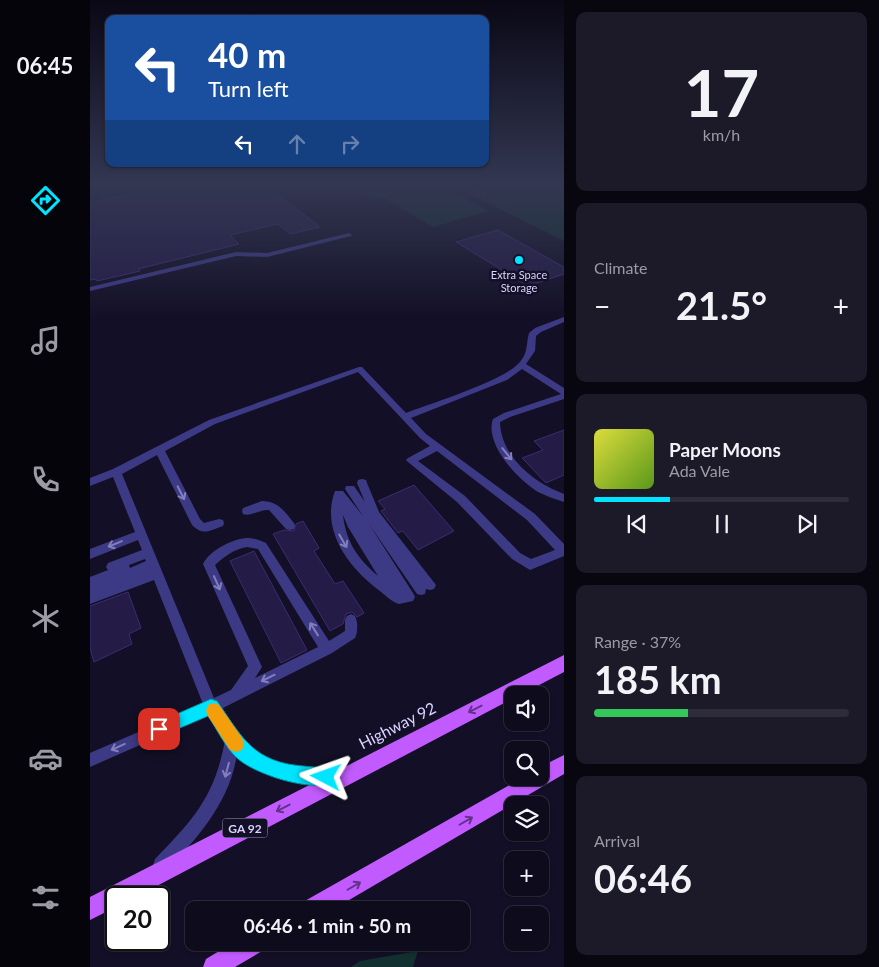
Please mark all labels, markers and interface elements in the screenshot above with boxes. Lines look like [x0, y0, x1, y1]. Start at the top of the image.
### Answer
text: 40 m [208, 33, 286, 75]
icon: left [125, 35, 190, 100]
text: 06:45 [17, 52, 73, 79]
text: 17 [684, 53, 759, 131]
text: Turn left [208, 75, 289, 102]
text: km/h [703, 125, 740, 144]
icon: left [230, 130, 258, 158]
icon: ahead [283, 130, 311, 158]
icon: right [336, 130, 364, 158]
icon: directions [28, 183, 63, 218]
marker: Extra Space Storage [513, 254, 525, 266]
text: Climate [594, 258, 647, 277]
place label: Extra Space Storage [491, 268, 547, 294]
text: 21.5° [676, 282, 767, 328]
text: − [594, 289, 610, 323]
text: + [833, 289, 849, 323]
icon: music [28, 323, 63, 358]
text: Paper Moons [669, 438, 781, 461]
one-way arrow [501, 447, 512, 460]
text: Ada Vale [669, 461, 730, 480]
icon: phone [28, 462, 63, 497]
one-way arrow [176, 485, 186, 500]
icon: previous [623, 510, 651, 538]
icon: pause [708, 510, 736, 538]
icon: next [793, 510, 821, 538]
one-way arrow [339, 534, 349, 548]
one-way arrow [108, 540, 124, 549]
one-way arrow [213, 575, 223, 590]
icon: climate [28, 601, 63, 636]
one-way arrow [309, 622, 319, 636]
text: Range · 37% [594, 632, 681, 651]
text: 185 km [594, 656, 722, 702]
one-way arrow [260, 673, 275, 683]
map controls [504, 686, 549, 951]
button: sound [504, 686, 549, 731]
street label: Highway 92 [355, 697, 439, 753]
one-way arrow [468, 705, 483, 714]
pin [138, 708, 180, 750]
icon: arrive [145, 715, 173, 743]
icon: car [28, 741, 63, 776]
button: search [504, 741, 549, 786]
one-way arrow [111, 743, 126, 753]
position arrow [299, 750, 351, 802]
one-way arrow [222, 761, 231, 777]
button: layers [504, 796, 549, 841]
one-way arrow [276, 804, 291, 813]
one-way arrow [458, 816, 473, 826]
road number: GA 92 [222, 818, 268, 838]
text: Arrival [594, 831, 640, 850]
button: + [504, 851, 549, 896]
text: 06:46 [594, 855, 692, 901]
icon: filters [28, 880, 63, 915]
one-way arrow [346, 880, 360, 890]
speed limit sign: 20 [105, 886, 170, 951]
button: − [504, 906, 549, 951]
text: 06:46 · 1 min · 50 m [244, 914, 411, 937]

